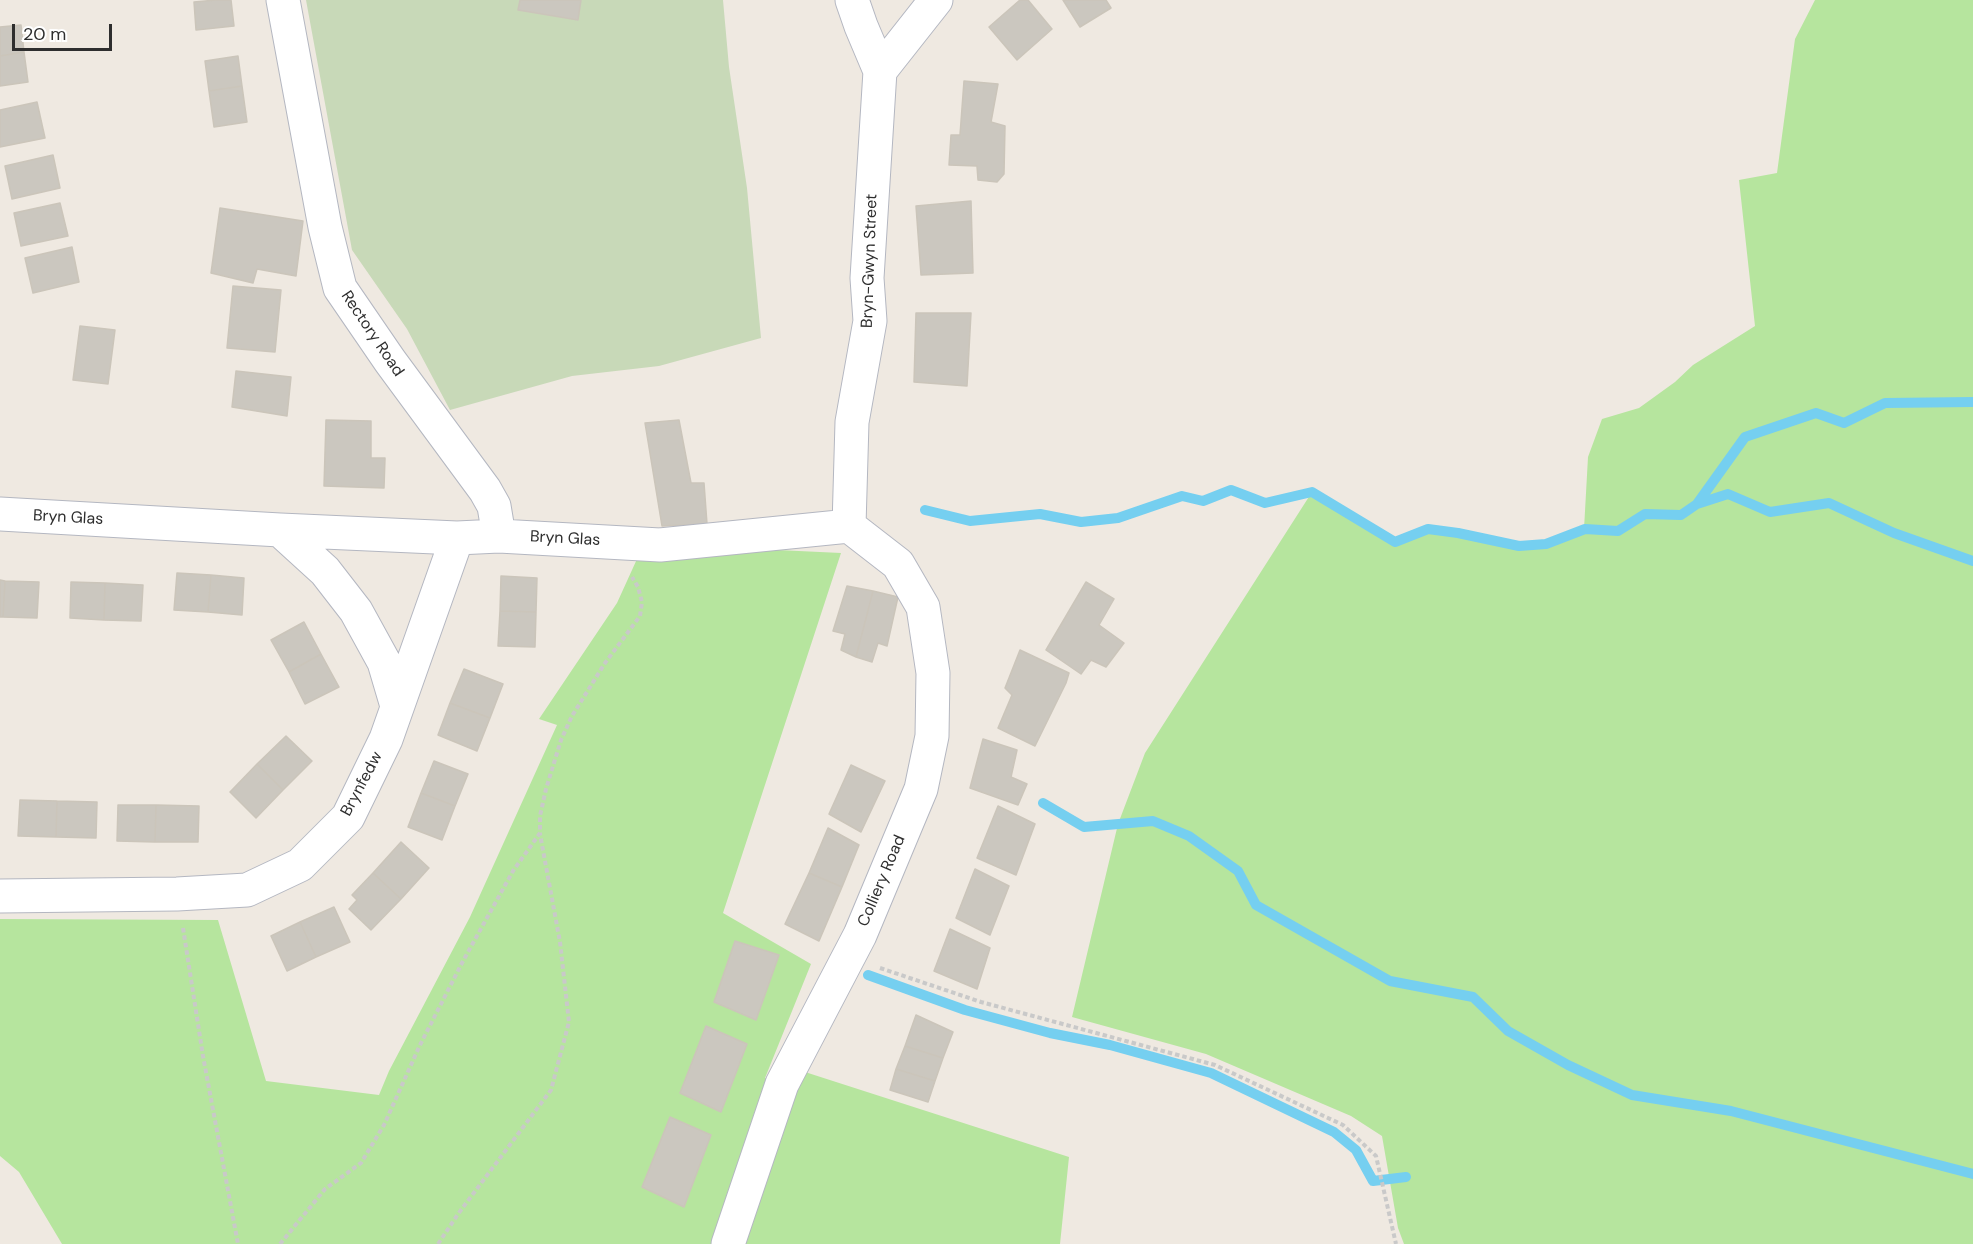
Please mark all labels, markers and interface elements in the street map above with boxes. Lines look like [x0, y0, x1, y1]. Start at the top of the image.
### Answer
scale bar [15, 12, 116, 50]
text: 20 m [23, 22, 66, 46]
street label: Bryn-Gwyn Street [858, 194, 882, 328]
street label: Rectory Road [336, 288, 408, 380]
street label: Bryn Glas [32, 507, 104, 529]
street label: Bryn Glas [529, 528, 601, 550]
street label: Brynfedw [337, 749, 387, 819]
street label: Colliery Road [854, 832, 910, 930]

